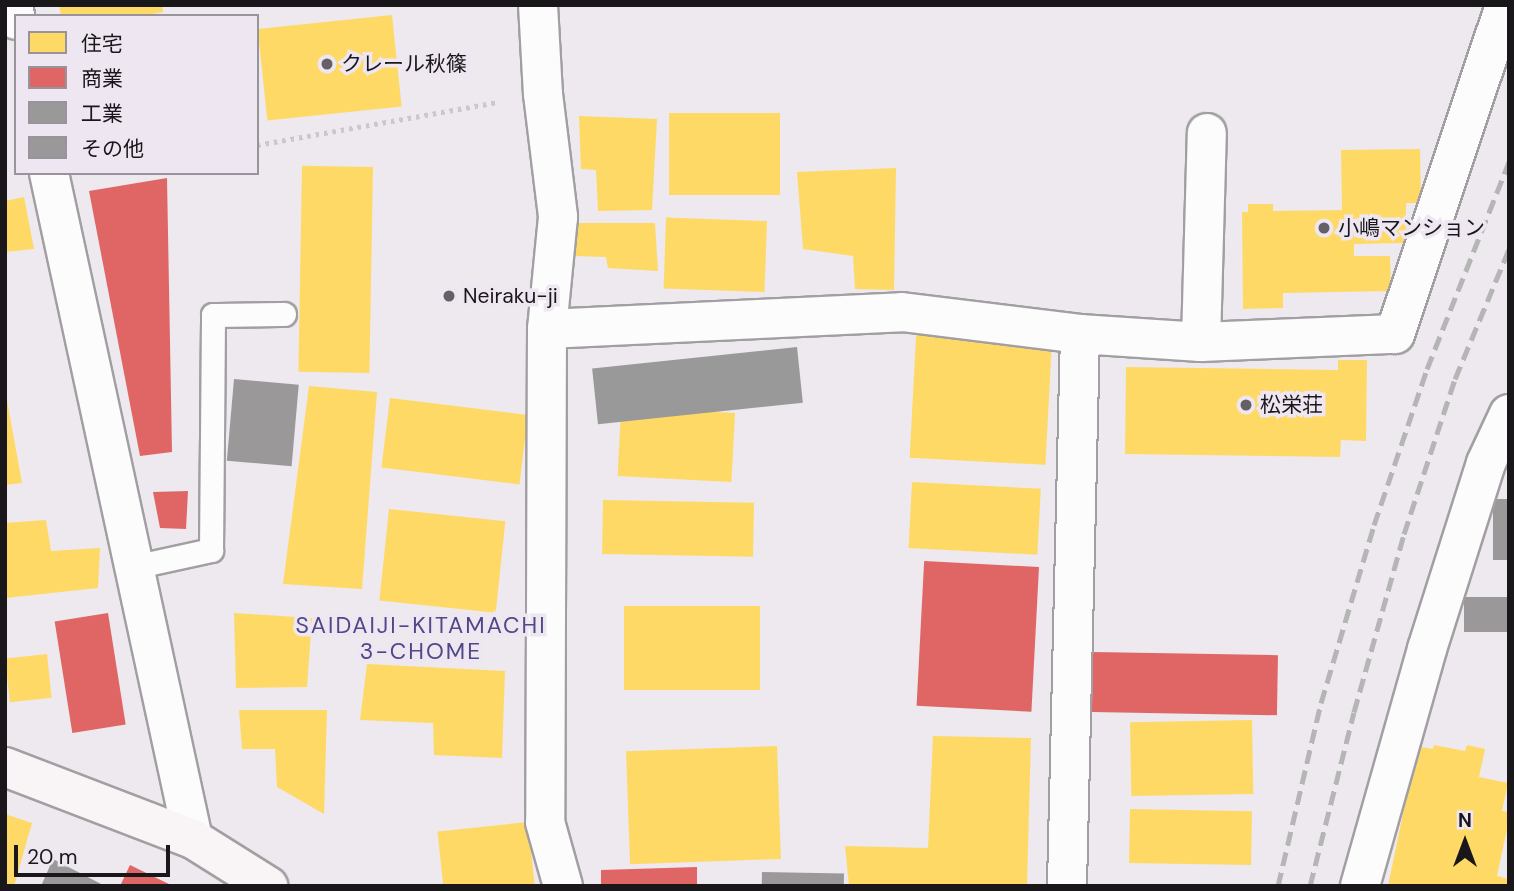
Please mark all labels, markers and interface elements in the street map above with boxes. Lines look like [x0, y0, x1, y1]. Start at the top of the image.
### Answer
legend [14, 14, 259, 175]
text: 住宅 [81, 30, 123, 58]
place label: クレール秋篠 [341, 51, 467, 77]
marker: クレール秋篠 [319, 56, 335, 72]
text: 商業 [81, 65, 123, 93]
text: 工業 [81, 100, 123, 128]
text: その他 [81, 135, 144, 163]
place label: 小嶋マンション [1338, 215, 1485, 241]
marker: 小嶋マンション [1316, 220, 1332, 236]
place label: Neiraku-ji [463, 283, 558, 309]
marker: Neiraku-ji [441, 288, 457, 304]
place label: 松栄荘 [1260, 392, 1323, 418]
marker: 松栄荘 [1238, 397, 1254, 413]
district label: SAIDAIJI-KITAMACHI 3-CHOME [298, 611, 544, 665]
north arrow [1430, 807, 1500, 877]
text: N [1458, 808, 1472, 833]
scale bar [18, 832, 173, 876]
text: 20 m [27, 843, 78, 871]

